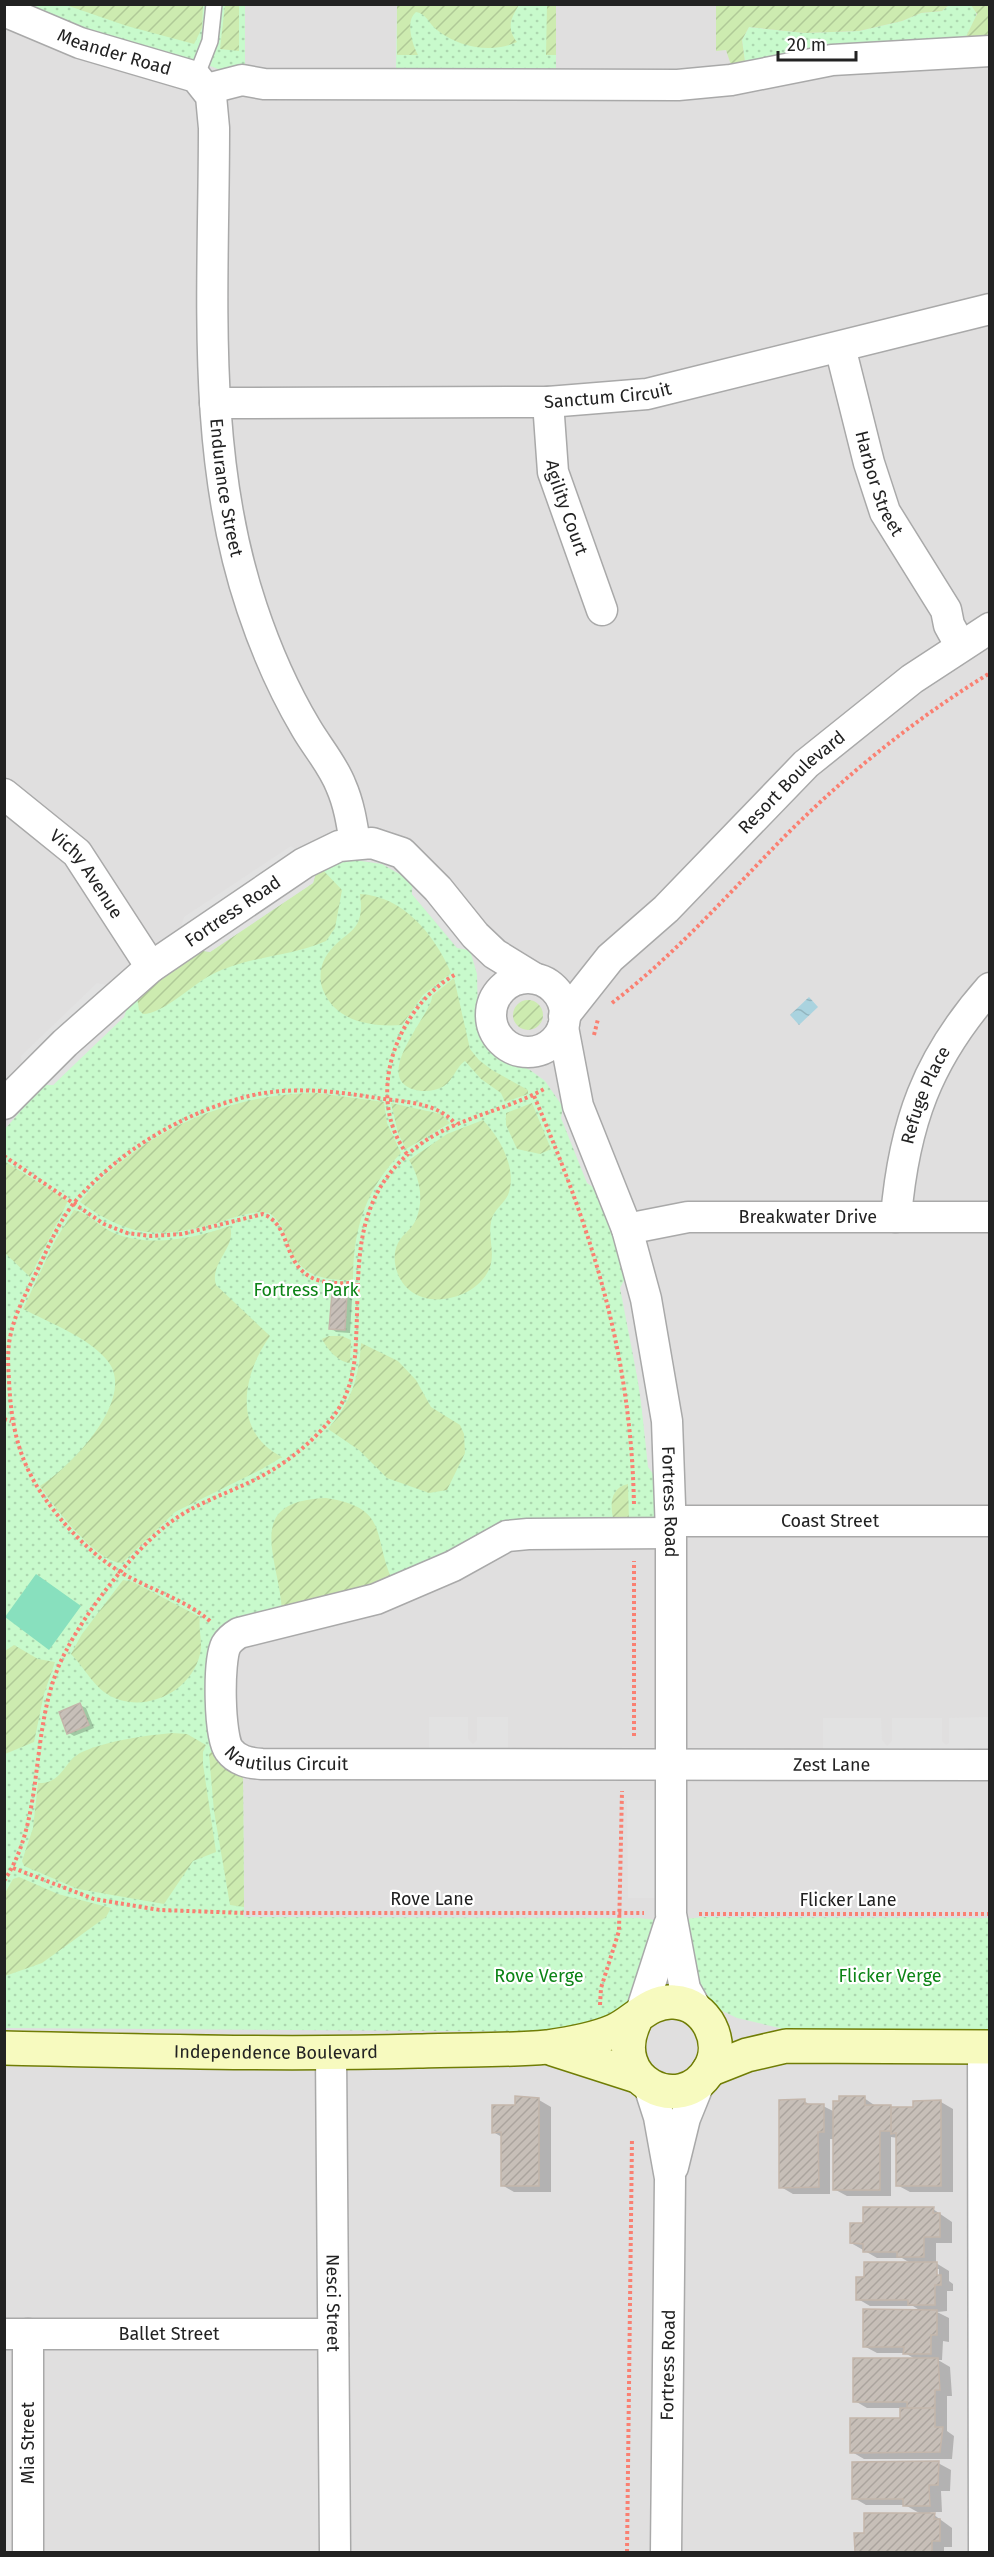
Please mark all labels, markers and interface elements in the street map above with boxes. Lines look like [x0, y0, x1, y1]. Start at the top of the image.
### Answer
street label: Meander Road [54, 24, 174, 80]
scale bar [778, 24, 856, 62]
text: 20 m [787, 34, 826, 56]
street label: Sanctum Circuit [543, 377, 674, 413]
street label: Endurance Street [205, 418, 248, 559]
street label: Harbor Street [850, 428, 908, 541]
street label: Agility Court [541, 459, 593, 559]
street label: Resort Boulevard [733, 726, 850, 839]
street label: Vichy Avenue [45, 825, 128, 923]
street label: Fortress Road [181, 871, 285, 952]
street label: Refuge Place [896, 1042, 955, 1146]
street label: Breakwater Drive [739, 1206, 877, 1228]
park label: Fortress Park [253, 1279, 359, 1301]
street label: Fortress Road [657, 1446, 682, 1557]
street label: Coast Street [781, 1510, 880, 1532]
street label: Nautilus Circuit [220, 1741, 349, 1775]
street label: Zest Lane [793, 1754, 870, 1776]
street label: Rove Lane [390, 1888, 474, 1910]
street label: Flicker Lane [799, 1889, 897, 1911]
park label: Rove Verge [494, 1965, 584, 1987]
park label: Flicker Verge [838, 1965, 942, 1987]
street label: Independence Boulevard [174, 2041, 378, 2064]
street label: Nesci Street [322, 2254, 344, 2353]
street label: Fortress Road [656, 2309, 680, 2421]
street label: Ballet Street [119, 2323, 220, 2345]
street label: Mia Street [17, 2401, 39, 2484]

